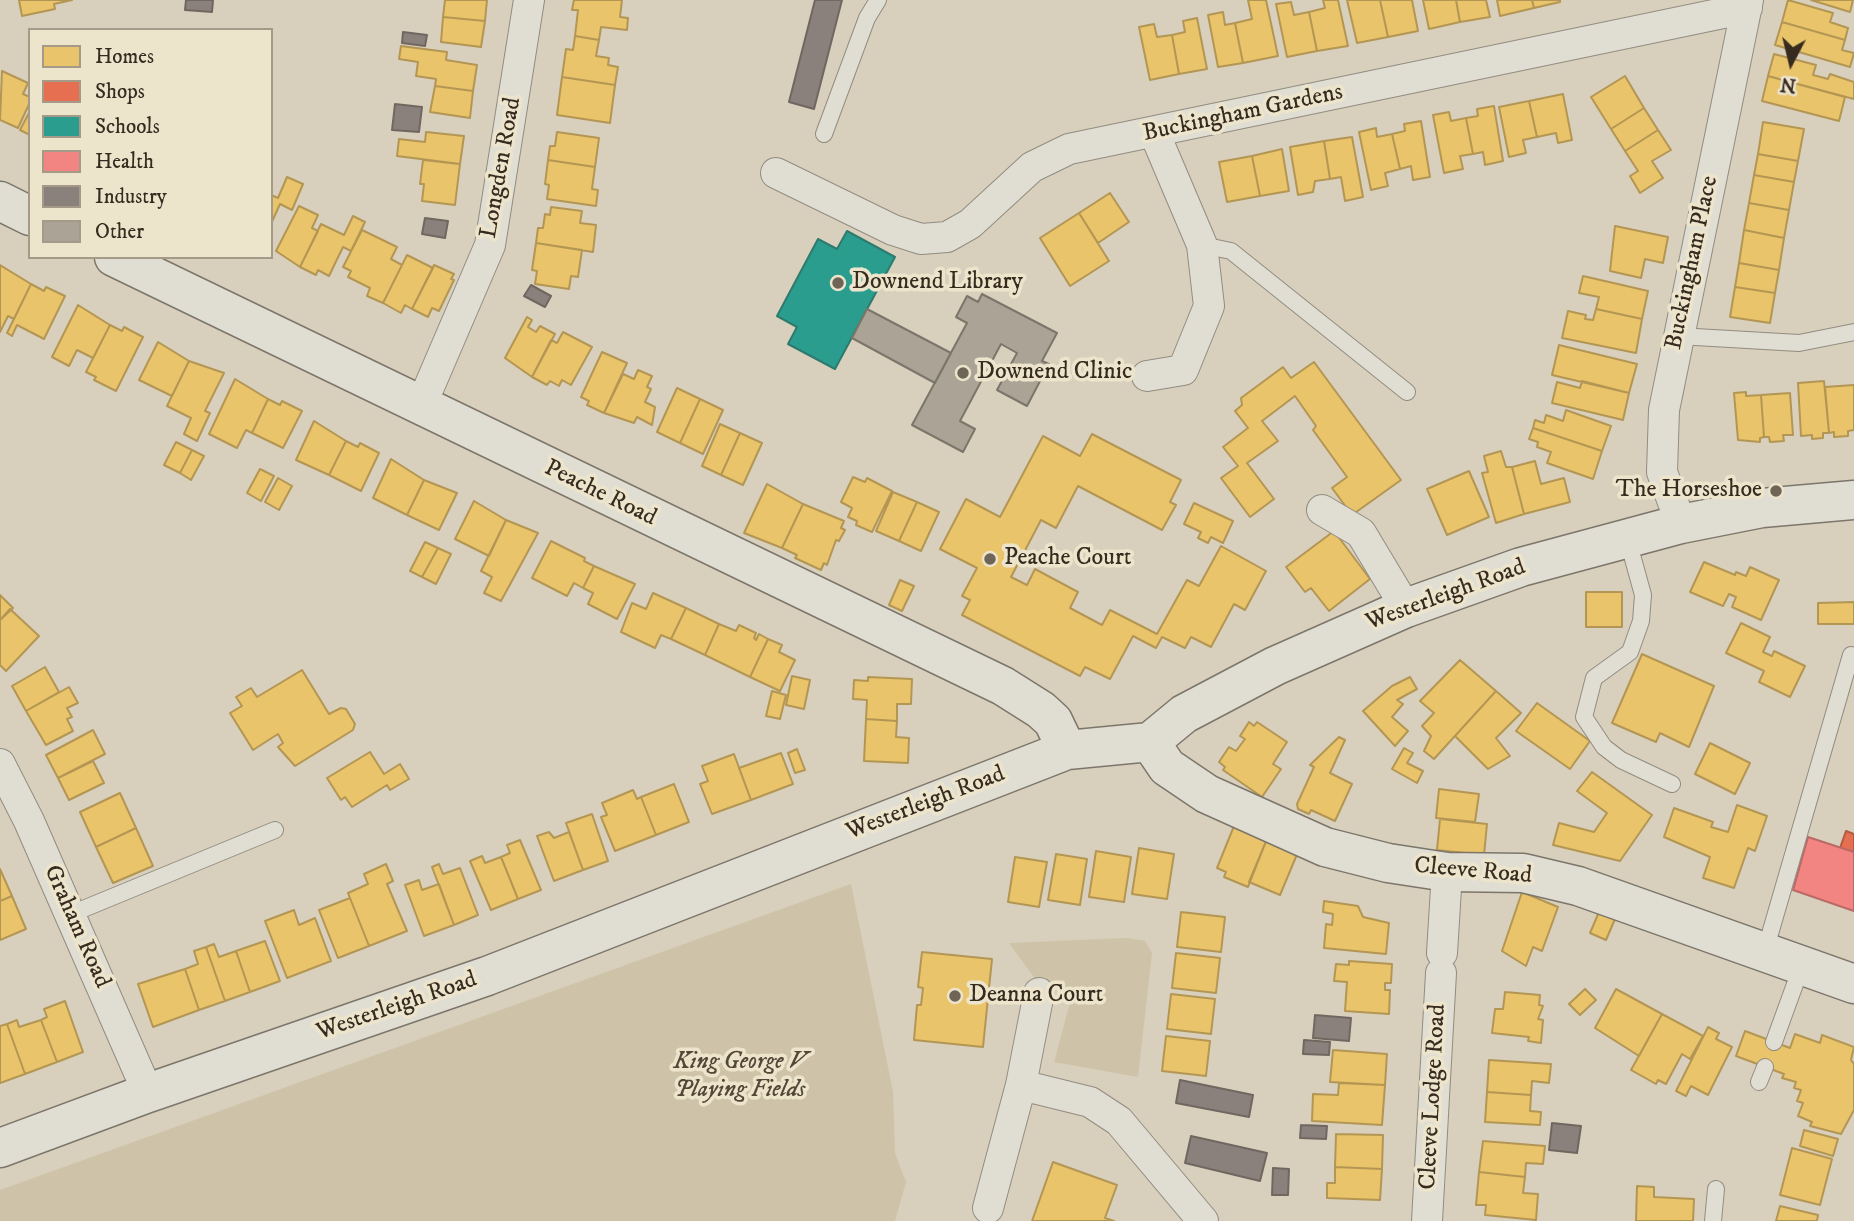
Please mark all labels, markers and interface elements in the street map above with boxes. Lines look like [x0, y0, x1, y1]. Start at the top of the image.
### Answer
legend [28, 28, 273, 259]
north arrow [1756, 28, 1826, 98]
text: Homes [95, 44, 154, 70]
text: N [1779, 72, 1798, 97]
text: Shops [95, 79, 145, 105]
street label: Buckingham Gardens [1140, 79, 1346, 149]
street label: Longden Road [475, 95, 529, 241]
text: Schools [95, 114, 160, 140]
text: Health [95, 149, 154, 175]
street label: Buckingham Place [1661, 173, 1725, 353]
text: Industry [95, 184, 167, 210]
text: Other [95, 219, 144, 245]
place label: Downend Library [852, 269, 1023, 297]
marker: Downend Library [830, 275, 846, 291]
place label: Downend Clinic [977, 359, 1132, 387]
marker: Downend Clinic [955, 365, 971, 381]
street label: Peache Road [539, 454, 661, 534]
place label: The Horseshoe [1616, 477, 1762, 505]
marker: The Horseshoe [1768, 483, 1784, 499]
place label: Peache Court [1004, 545, 1132, 573]
marker: Peache Court [982, 551, 998, 567]
street label: Westerleigh Road [1362, 554, 1530, 638]
street label: Westerleigh Road [843, 761, 1009, 847]
street label: Cleeve Road [1413, 853, 1533, 891]
street label: Graham Road [36, 861, 116, 993]
street label: Westerleigh Road [313, 966, 481, 1048]
place label: Deanna Court [969, 982, 1103, 1010]
marker: Deanna Court [947, 988, 963, 1004]
street label: Cleeve Lodge Road [1415, 1003, 1453, 1191]
park label: King George V Playing Fields [674, 1049, 806, 1105]

